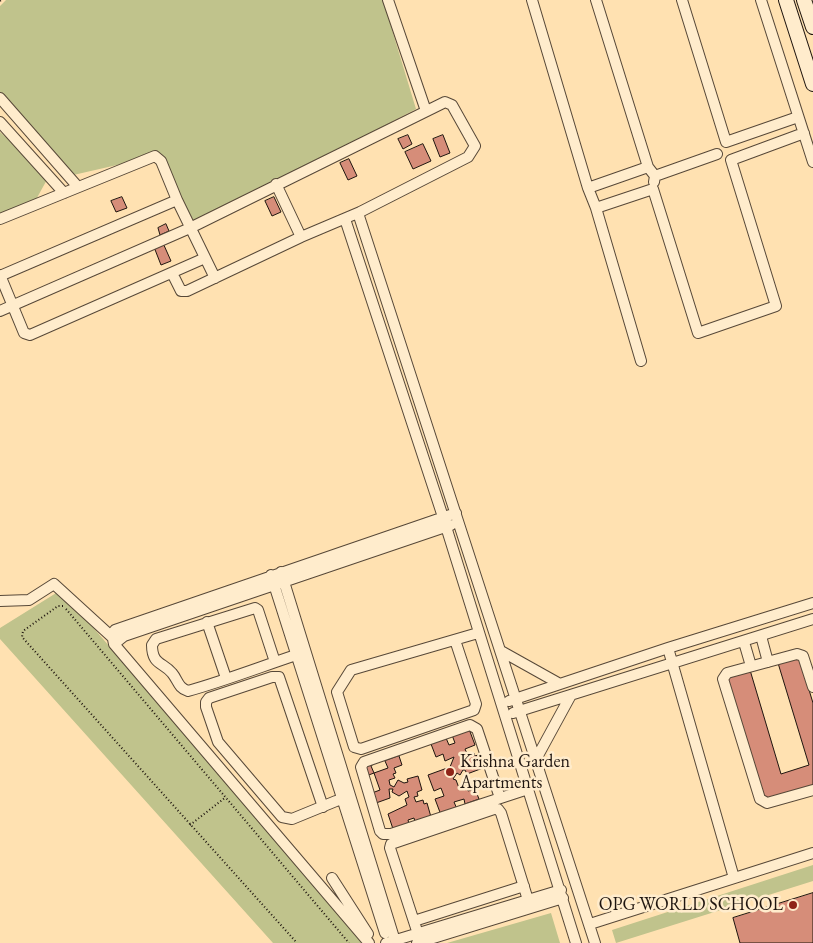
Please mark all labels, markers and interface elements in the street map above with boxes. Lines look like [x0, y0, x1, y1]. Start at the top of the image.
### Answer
place label: Krishna Garden Apartments [460, 751, 570, 794]
marker: Krishna Garden Apartments [444, 766, 456, 778]
place label: OPG WORLD SCHOOL [599, 894, 783, 916]
marker: OPG WORLD SCHOOL [787, 899, 799, 911]

